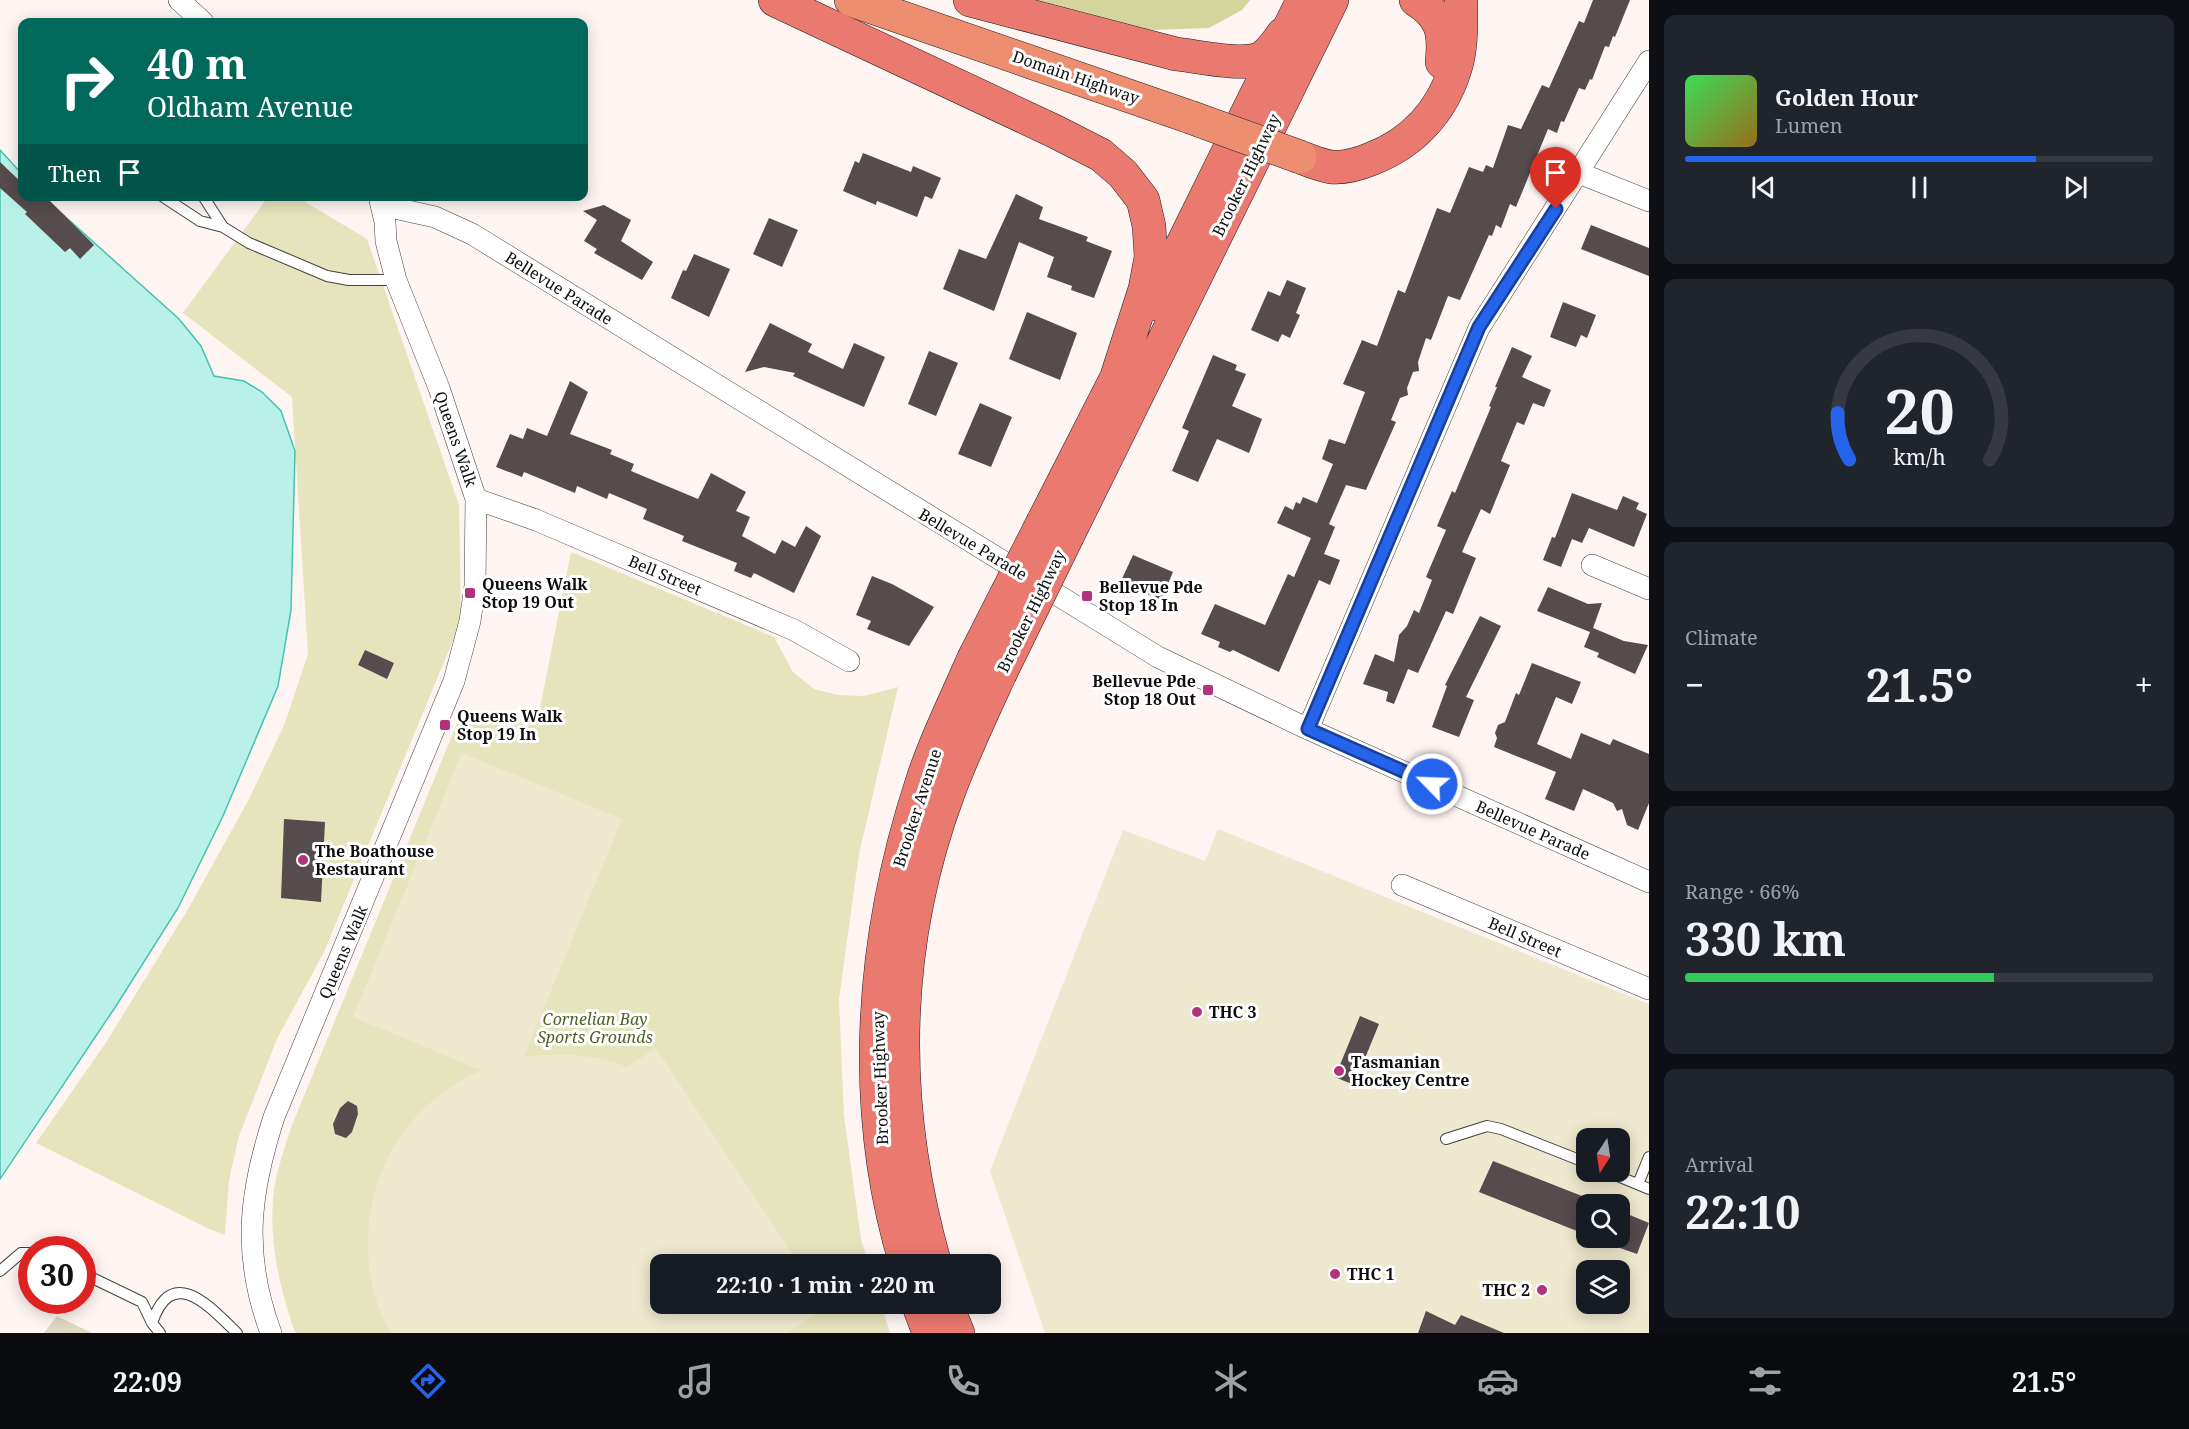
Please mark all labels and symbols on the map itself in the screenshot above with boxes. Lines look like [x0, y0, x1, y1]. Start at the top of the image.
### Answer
street label: Domain Highway [1010, 45, 1143, 109]
street label: Brooker Highway [1207, 109, 1286, 240]
pin [1530, 147, 1581, 209]
street label: Bellevue Parade [501, 246, 617, 330]
street label: Queens Walk [429, 388, 483, 490]
street label: Bellevue Parade [915, 503, 1031, 585]
street label: Brooker Highway [992, 545, 1071, 676]
street label: Bell Street [625, 550, 705, 600]
place label: Queens Walk Stop 19 Out [482, 573, 588, 613]
place label: Bellevue Pde Stop 18 In [1099, 576, 1203, 616]
marker: Queens Walk Stop 19 Out [463, 586, 477, 600]
marker: Bellevue Pde Stop 18 In [1080, 589, 1094, 603]
place label: Bellevue Pde Stop 18 Out [1092, 670, 1197, 710]
marker: Bellevue Pde Stop 18 Out [1201, 683, 1215, 697]
place label: Queens Walk Stop 19 In [457, 705, 563, 745]
marker: Queens Walk Stop 19 In [438, 718, 452, 732]
street label: Brooker Avenue [888, 746, 946, 870]
position arrow [1400, 752, 1464, 816]
street label: Bellevue Parade [1472, 795, 1594, 865]
place label: The Boathouse Restaurant [315, 840, 434, 880]
marker: The Boathouse Restaurant [296, 853, 310, 867]
street label: Queens Walk [313, 901, 373, 1002]
street label: Bell Street [1485, 912, 1565, 962]
place label: THC 3 [1209, 1001, 1256, 1023]
marker: THC 3 [1190, 1005, 1204, 1019]
park label: Cornelian Bay Sports Grounds [537, 1008, 653, 1048]
street label: Brooker Highway [867, 1010, 893, 1145]
place label: Tasmanian Hockey Centre [1351, 1051, 1469, 1091]
marker: Tasmanian Hockey Centre [1332, 1064, 1346, 1078]
north arrow [1576, 1128, 1630, 1182]
speed limit sign: 30 [18, 1236, 96, 1314]
place label: THC 1 [1347, 1263, 1394, 1285]
marker: THC 1 [1328, 1267, 1342, 1281]
place label: THC 2 [1483, 1279, 1530, 1301]
marker: THC 2 [1535, 1283, 1549, 1297]

